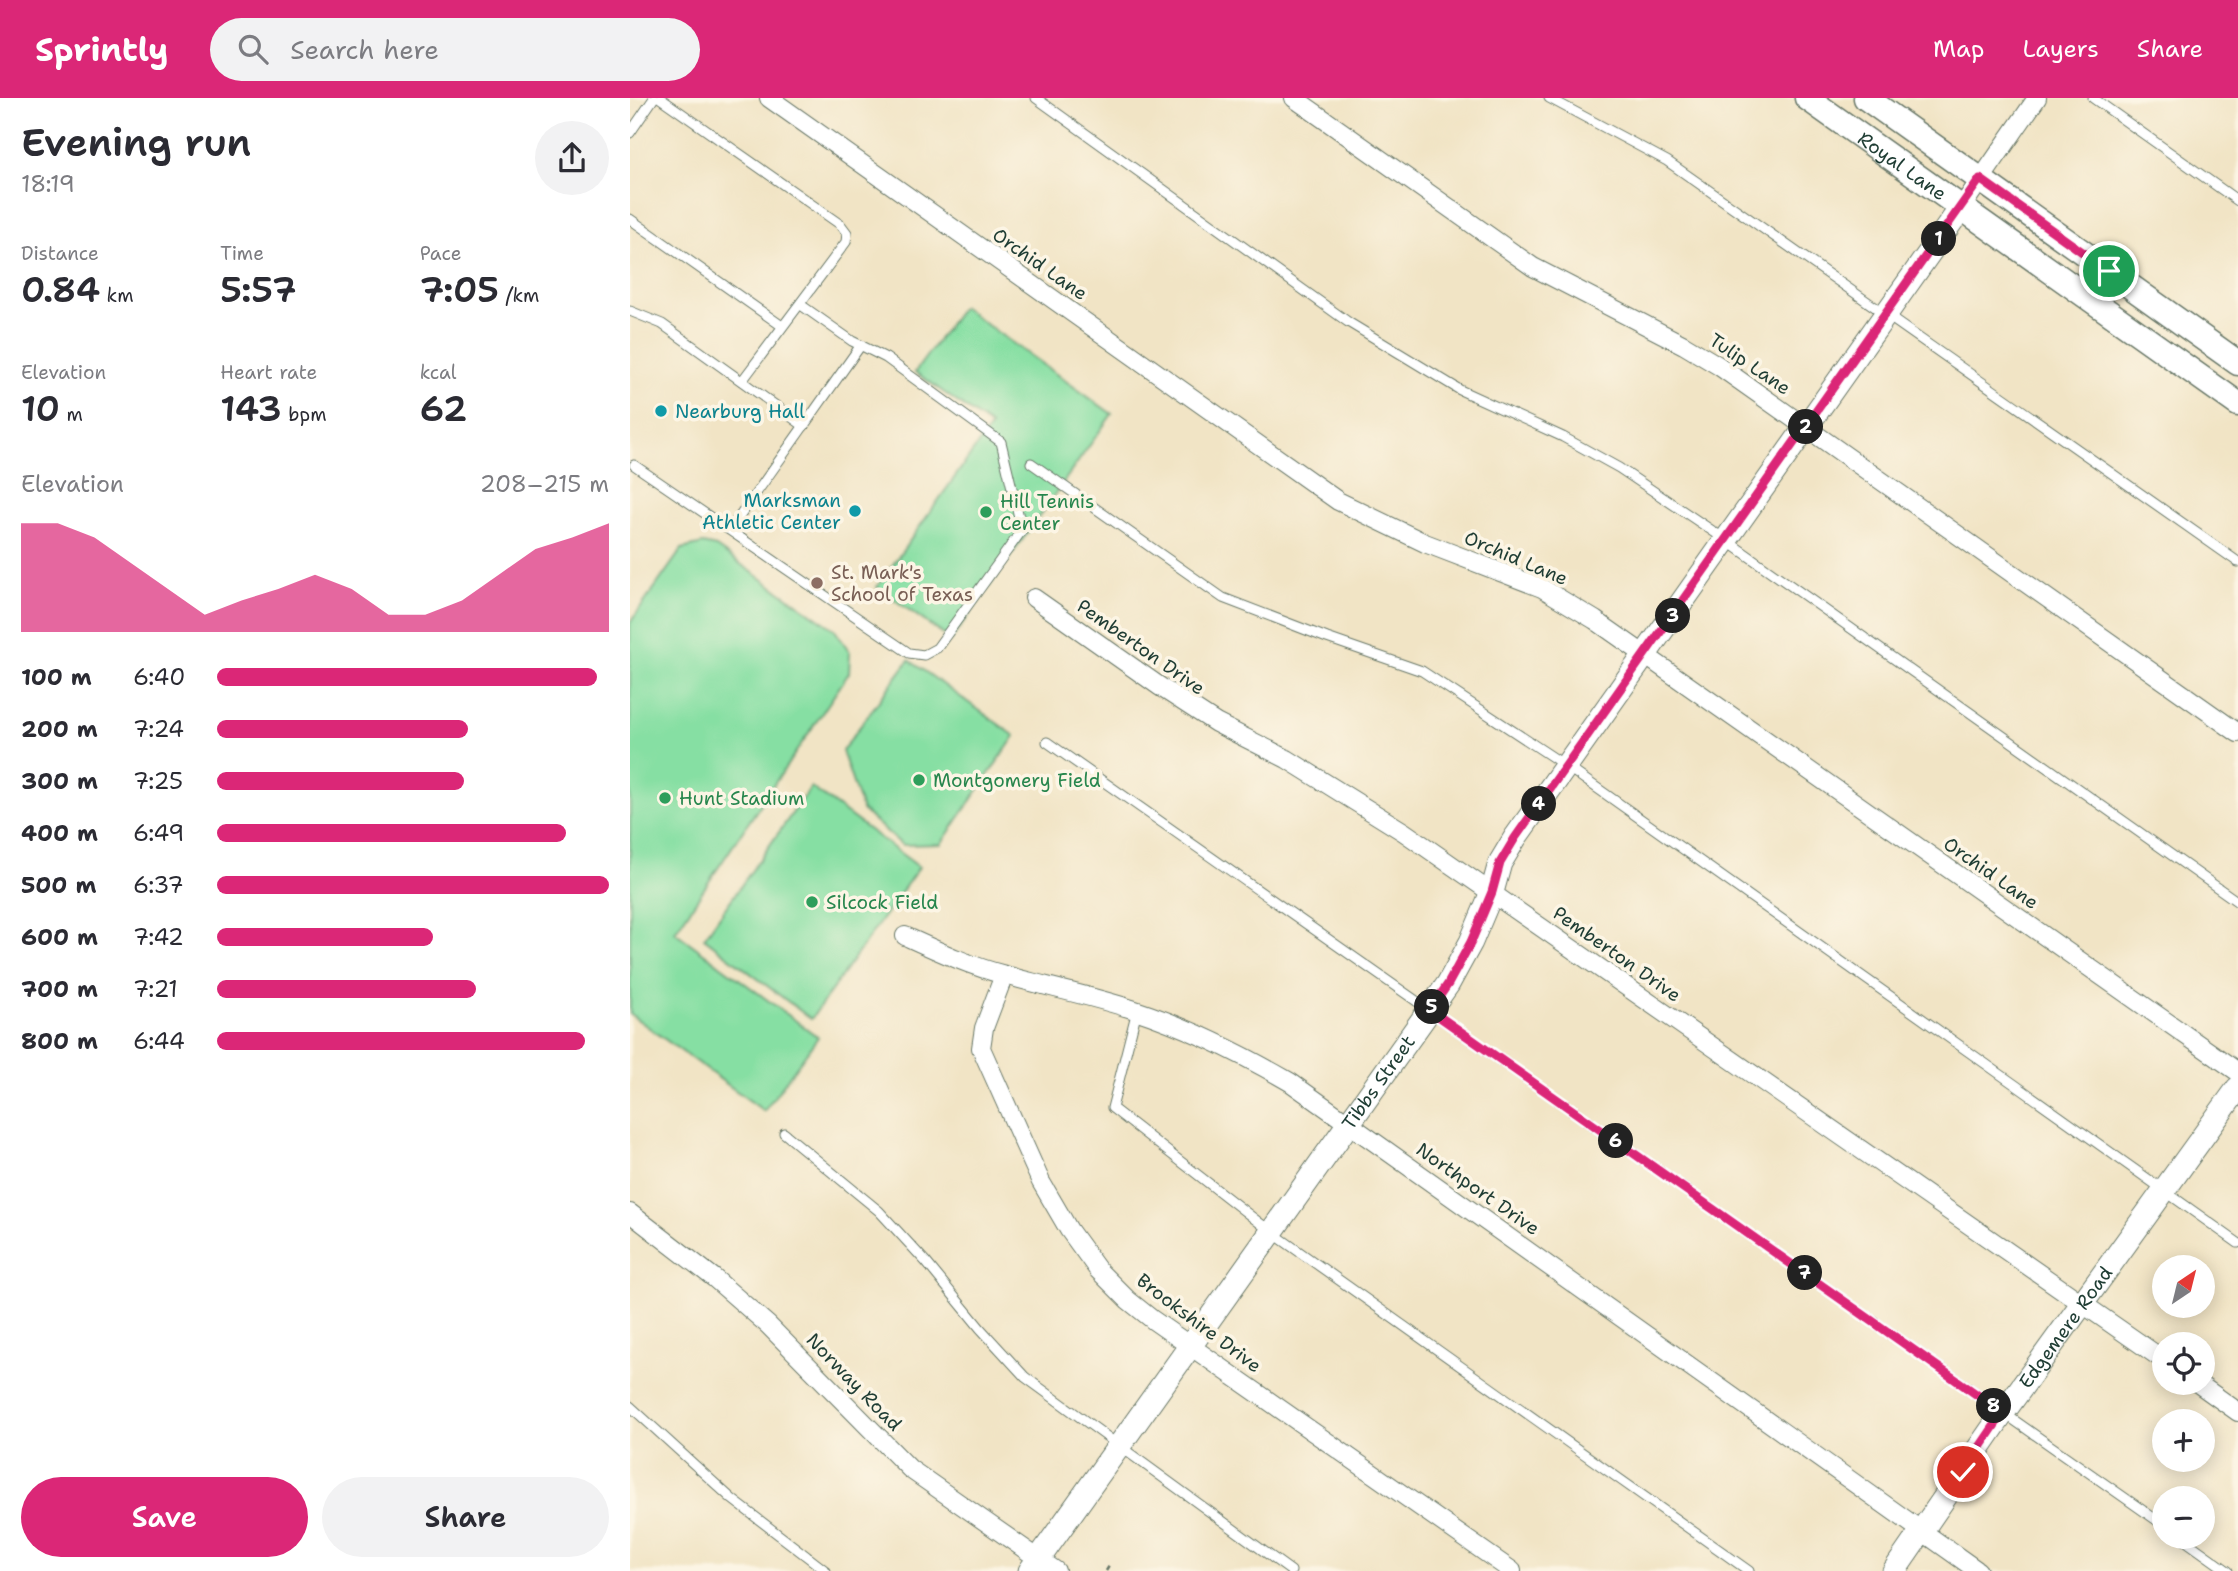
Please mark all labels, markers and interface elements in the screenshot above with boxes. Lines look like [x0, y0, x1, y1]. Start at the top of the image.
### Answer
search box [210, 18, 700, 81]
text: Sprintly [35, 27, 168, 72]
icon: search [234, 30, 272, 68]
text: Search here [290, 32, 439, 67]
text: Map [1933, 33, 1984, 65]
text: Layers [2022, 33, 2099, 65]
text: Share [2137, 33, 2203, 65]
text: Evening run [21, 117, 251, 168]
button: share [535, 121, 609, 195]
street label: Royal Lane [1853, 126, 1952, 206]
text: 18:19 [21, 169, 75, 199]
street label: Orchid Lane [988, 222, 1092, 306]
pin: 1 [1922, 222, 1956, 256]
text: 1 [1934, 226, 1943, 251]
text: Distance [21, 241, 99, 266]
text: Time [220, 241, 264, 266]
text: Pace [420, 241, 461, 266]
pin [2079, 241, 2139, 301]
icon: arrive [2090, 252, 2128, 290]
text: 0.84 [21, 266, 100, 313]
text: 5:57 [220, 266, 297, 313]
text: 7:05 [420, 266, 499, 313]
text: km [100, 283, 134, 308]
text: /km [499, 283, 539, 308]
street label: Tulip Lane [1704, 328, 1796, 400]
text: Elevation [21, 360, 106, 385]
text: Heart rate [220, 360, 317, 385]
text: kcal [420, 360, 457, 385]
text: 10 [21, 385, 60, 432]
text: 143 [220, 385, 282, 432]
text: 62 [420, 385, 467, 432]
place label: Nearburg Hall [675, 399, 805, 424]
text: m [60, 402, 83, 427]
text: bpm [282, 402, 327, 427]
marker: Nearburg Hall [653, 403, 669, 419]
pin: 2 [1788, 410, 1824, 444]
text: 2 [1799, 414, 1812, 439]
text: Elevation [21, 469, 124, 499]
text: 208–215 m [480, 469, 609, 499]
place label: Marksman Athletic Center [702, 488, 841, 535]
place label: Hill Tennis Center [1000, 489, 1094, 536]
marker: Marksman Athletic Center [847, 503, 863, 519]
marker: Hill Tennis Center [978, 504, 994, 520]
street label: Orchid Lane [1460, 525, 1572, 591]
place label: St. Mark's School of Texas [831, 560, 973, 607]
marker: St. Mark's School of Texas [809, 575, 825, 591]
street label: Pemberton Drive [1072, 593, 1210, 701]
pin: 3 [1656, 598, 1690, 634]
text: 3 [1666, 603, 1679, 628]
text: 100 m [21, 662, 92, 692]
text: 6:40 [133, 662, 185, 692]
text: 200 m [21, 714, 98, 744]
text: 7:24 [133, 714, 184, 744]
text: 300 m [21, 766, 98, 796]
text: 7:25 [133, 766, 183, 796]
place label: Montgomery Field [933, 768, 1101, 793]
marker: Montgomery Field [911, 772, 927, 788]
place label: Hunt Stadium [679, 786, 804, 811]
pin: 4 [1522, 786, 1556, 822]
marker: Hunt Stadium [657, 790, 673, 806]
text: 4 [1532, 791, 1545, 816]
text: 400 m [21, 818, 98, 848]
text: 6:49 [133, 818, 184, 848]
street label: Orchid Lane [1939, 831, 2043, 915]
text: 500 m [21, 870, 96, 900]
text: 6:37 [133, 870, 184, 900]
place label: Silcock Field [826, 890, 938, 915]
marker: Silcock Field [804, 894, 820, 910]
street label: Pemberton Drive [1548, 900, 1686, 1008]
text: 600 m [21, 922, 98, 952]
text: 7:42 [133, 922, 184, 952]
text: 700 m [21, 974, 98, 1004]
text: 7:21 [133, 974, 178, 1004]
pin: 5 [1414, 990, 1450, 1024]
text: 5 [1426, 994, 1437, 1019]
text: 800 m [21, 1026, 98, 1056]
text: 6:44 [133, 1026, 185, 1056]
street label: Tibbs Street [1336, 1030, 1420, 1135]
pin: 6 [1598, 1124, 1634, 1158]
text: 6 [1609, 1128, 1622, 1153]
street label: Northport Drive [1411, 1137, 1545, 1241]
north arrow [2152, 1255, 2216, 1318]
map controls [2152, 1255, 2215, 1549]
pin: 7 [1788, 1256, 1822, 1290]
text: 7 [1798, 1260, 1811, 1285]
street label: Edgemere Road [2013, 1261, 2118, 1393]
street label: Brookshire Drive [1132, 1268, 1266, 1378]
street label: Norway Road [801, 1328, 907, 1436]
button: locate [2152, 1332, 2215, 1395]
pin: 8 [1976, 1388, 2012, 1424]
text: 8 [1987, 1393, 2000, 1418]
button: + [2152, 1409, 2215, 1472]
pin [1933, 1442, 1993, 1502]
icon: check [1944, 1453, 1982, 1491]
button: Save [21, 1477, 308, 1557]
button: Share [322, 1477, 609, 1557]
button: − [2152, 1486, 2215, 1549]

